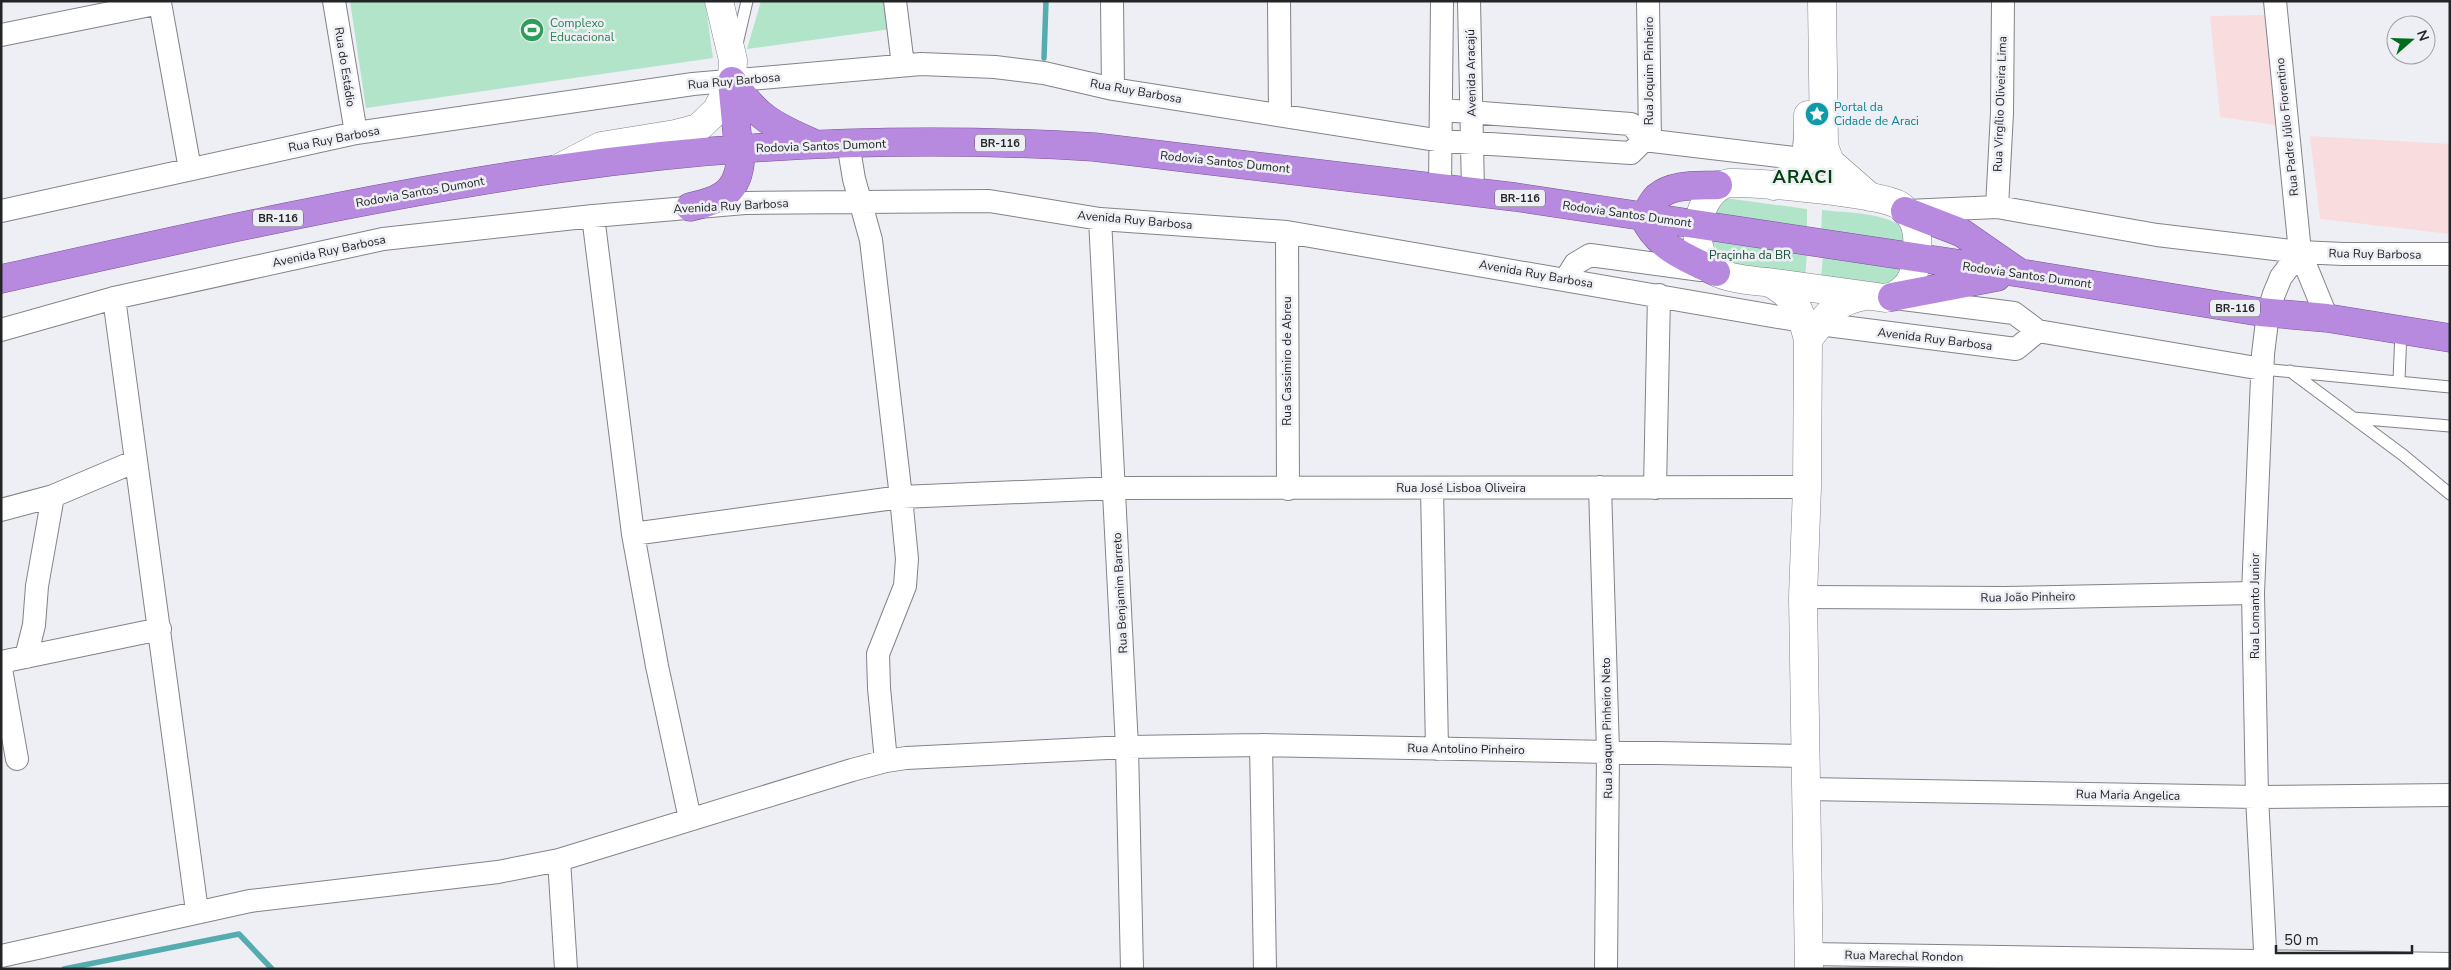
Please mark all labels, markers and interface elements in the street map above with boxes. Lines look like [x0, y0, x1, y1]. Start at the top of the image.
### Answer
place label: Complexo Educacional [550, 15, 615, 45]
north arrow [2386, 15, 2436, 65]
street label: Rua Joquim Pinheiro [1641, 16, 1657, 125]
sports icon: Complexo Educacional [519, 17, 545, 43]
street label: Rua do Estádio [331, 26, 359, 108]
text: N [2412, 28, 2433, 44]
street label: Avenida Aracajú [1462, 29, 1480, 117]
street label: Rua Virgílio Oliveira Lima [1990, 36, 2010, 172]
street label: Rua Padre Júlio Fiorentino [2272, 57, 2302, 197]
street label: Rua Ruy Barbosa [687, 69, 781, 93]
street label: Rua Ruy Barbosa [1089, 75, 1183, 107]
place label: Portal da Cidade de Araci [1834, 99, 1919, 129]
place icon: Portal da Cidade de Araci [1804, 101, 1830, 127]
street label: Rua Ruy Barbosa [287, 122, 381, 156]
road number: BR-116 [975, 134, 1025, 152]
street label: Rodovia Santos Dumont [756, 136, 887, 156]
street label: Rodovia Santos Dumont [1159, 147, 1291, 177]
district label: ARACI [1773, 165, 1833, 189]
street label: Rodovia Santos Dumont [354, 173, 486, 211]
road number: BR-116 [1495, 190, 1545, 207]
street label: Avenida Ruy Barbosa [673, 195, 789, 217]
street label: Rodovia Santos Dumont [1561, 197, 1693, 231]
street label: Avenida Ruy Barbosa [1077, 207, 1193, 233]
road number: BR-116 [253, 210, 303, 227]
street label: Avenida Ruy Barbosa [271, 231, 387, 271]
street label: Rua Ruy Barbosa [2328, 245, 2422, 263]
park label: Praçinha da BR [1709, 247, 1791, 263]
street label: Avenida Ruy Barbosa [1478, 256, 1594, 292]
street label: Rodovia Santos Dumont [1961, 258, 2093, 292]
street label: Rua Cassimiro de Abreu [1279, 296, 1295, 426]
road number: BR-116 [2210, 300, 2260, 316]
street label: Avenida Ruy Barbosa [1877, 324, 1993, 354]
street label: Rua José Lisboa Oliveira [1396, 480, 1526, 496]
street label: Rua Benjamim Barreto [1109, 532, 1131, 654]
street label: Rua Lomanto Junior [2247, 552, 2263, 659]
street label: Rua João Pinheiro [1980, 588, 2076, 606]
street label: Rua Joaqum Pinheiro Neto [1598, 657, 1616, 799]
street label: Rua Antolino Pinheiro [1407, 740, 1525, 758]
street label: Rua Maria Angelica [2076, 786, 2180, 804]
scale bar [2276, 922, 2412, 954]
text: 50 m [2284, 930, 2319, 950]
street label: Rua Marechal Rondon [1845, 947, 1963, 965]

